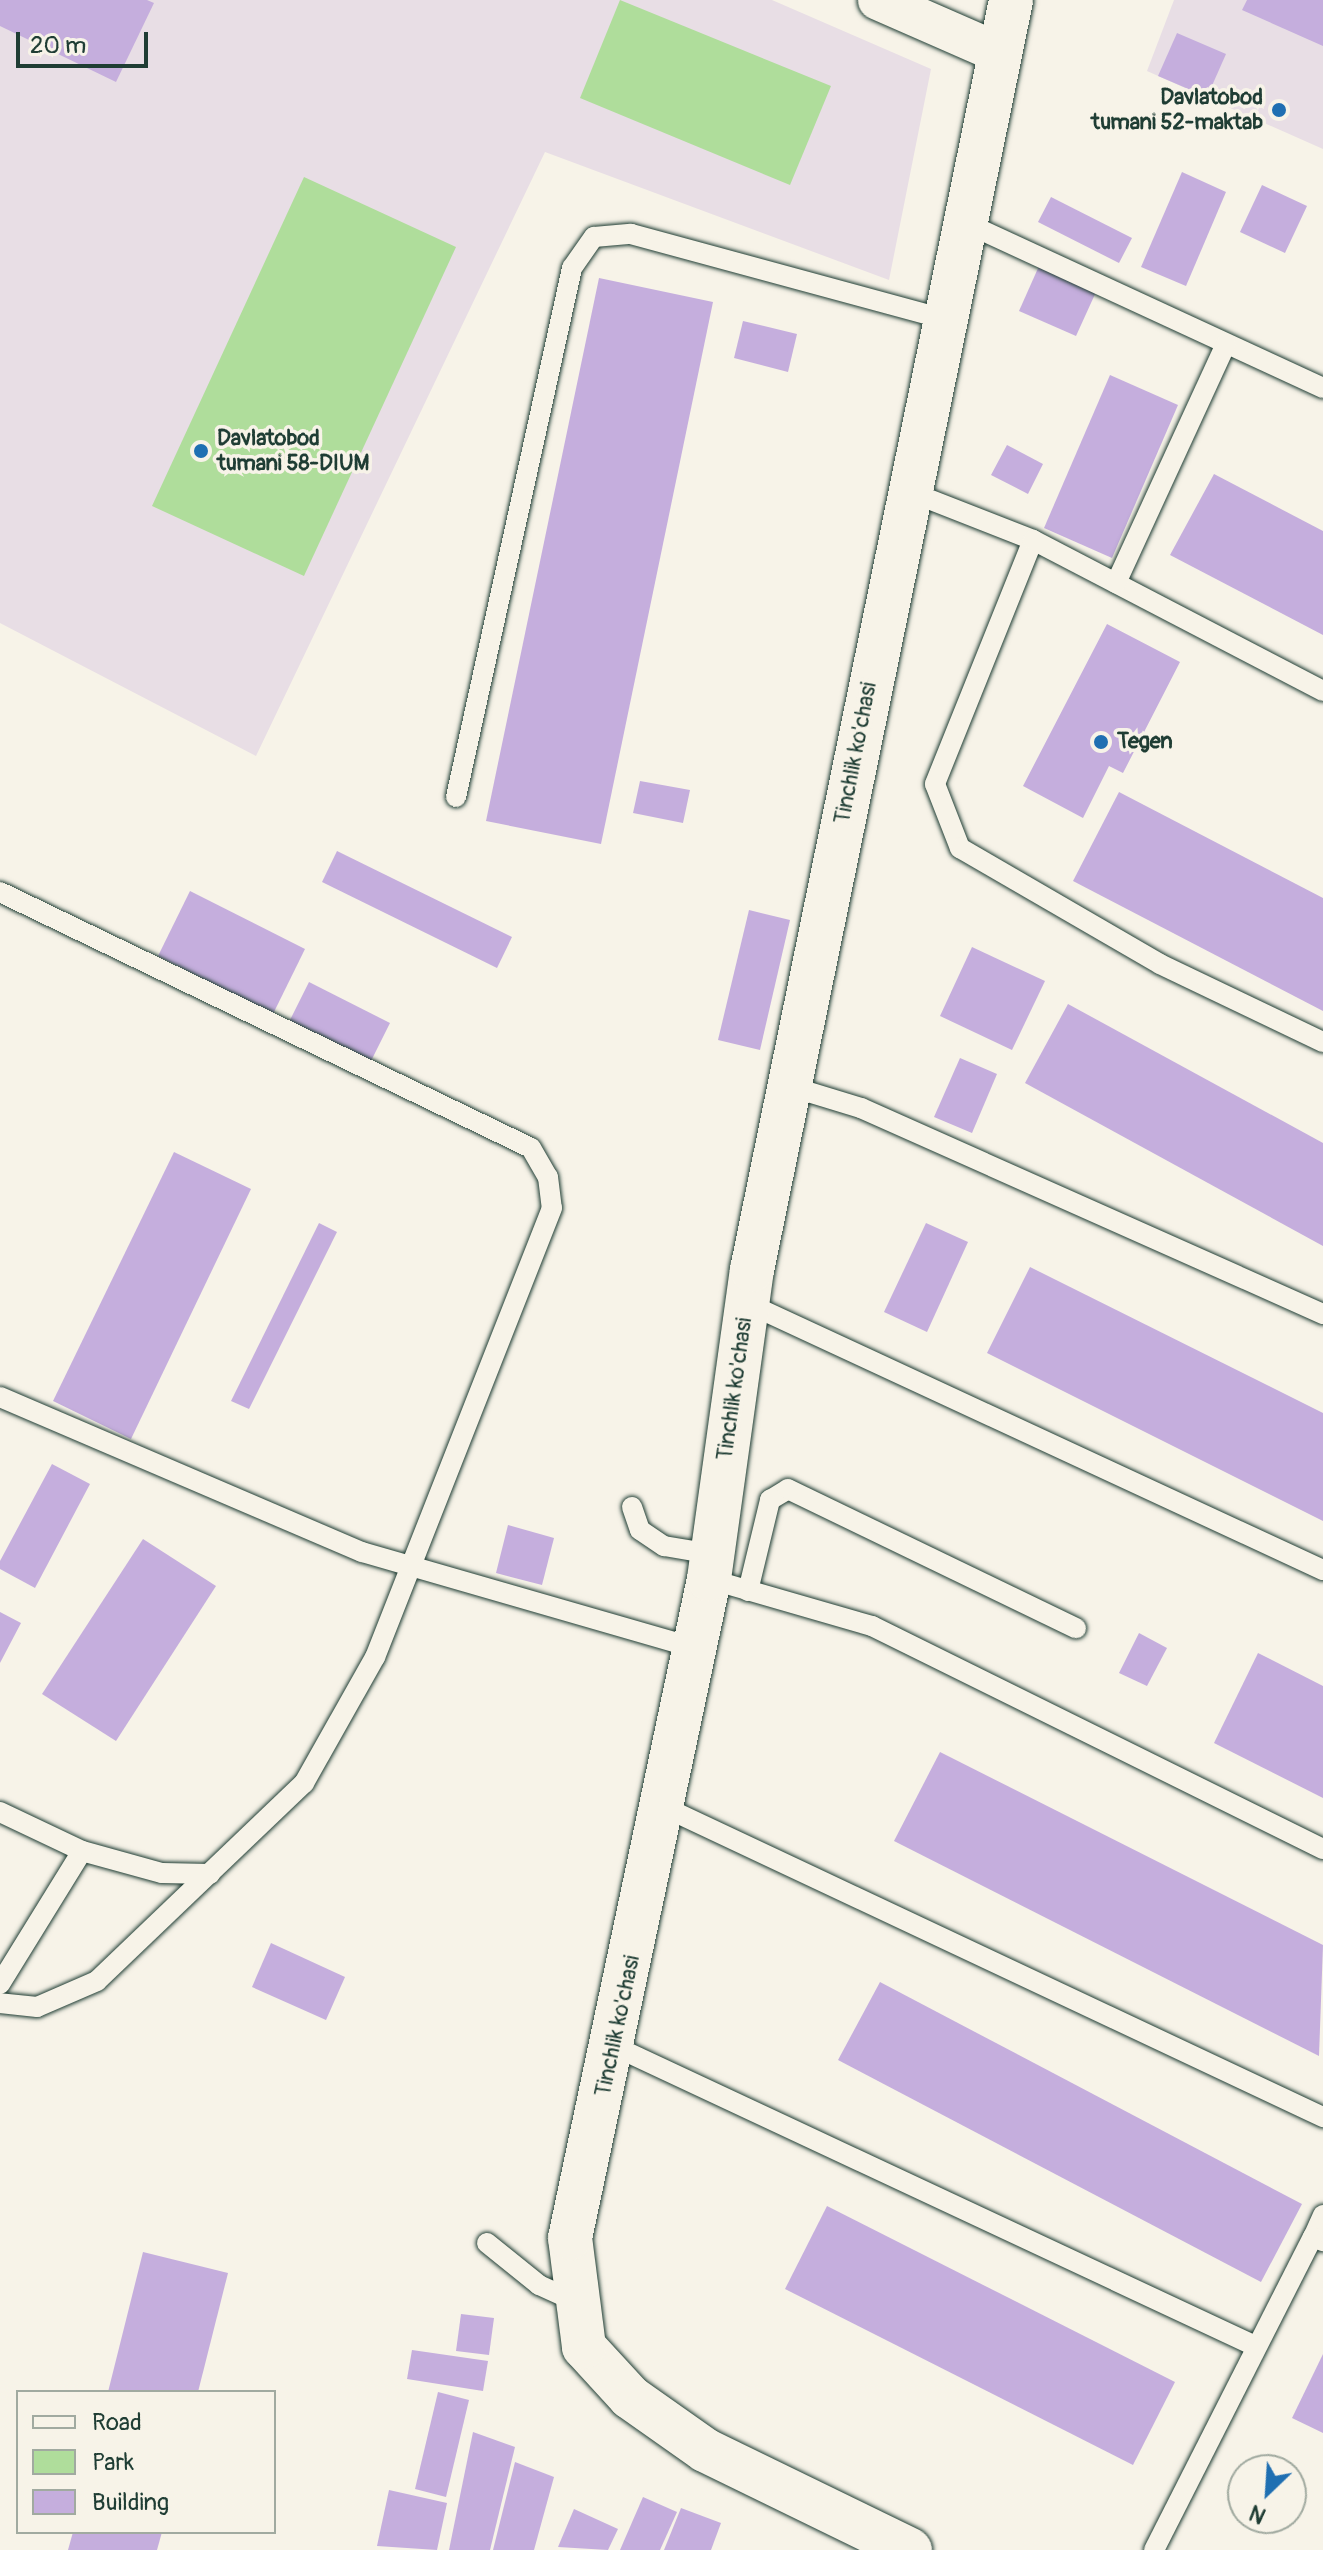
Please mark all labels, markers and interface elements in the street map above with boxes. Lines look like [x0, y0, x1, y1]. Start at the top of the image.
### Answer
scale bar [20, 16, 152, 66]
text: 20 m [30, 31, 86, 60]
place label: Davlatobod tumani 52-maktab [1091, 84, 1263, 136]
marker: Davlatobod tumani 52-maktab [1270, 101, 1288, 119]
place label: Davlatobod tumani 58-DIUM [217, 425, 369, 476]
marker: Davlatobod tumani 58-DIUM [192, 442, 210, 460]
street label: Tinchlik ko'chasi [829, 680, 883, 826]
place label: Tegen [1117, 729, 1173, 755]
marker: Tegen [1092, 733, 1110, 751]
street label: Tinchlik ko'chasi [712, 1316, 758, 1462]
street label: Tinchlik ko'chasi [590, 1953, 646, 2099]
legend [16, 2390, 276, 2534]
text: Road [92, 2408, 142, 2437]
text: Park [92, 2448, 134, 2477]
north arrow [1227, 2454, 1307, 2534]
text: Building [92, 2488, 169, 2517]
text: N [1245, 2498, 1270, 2530]

